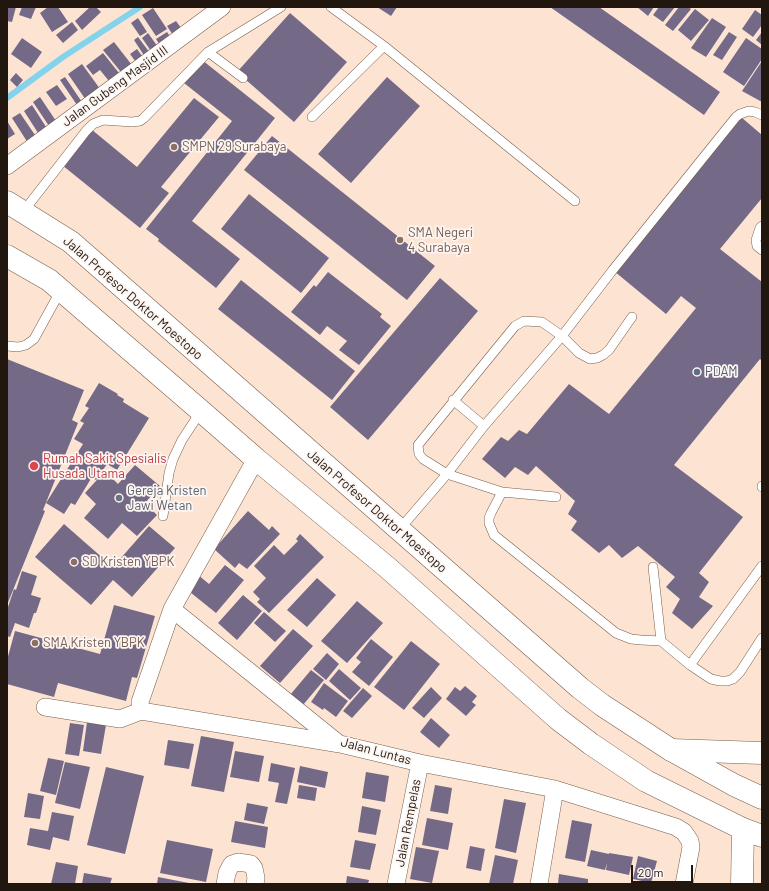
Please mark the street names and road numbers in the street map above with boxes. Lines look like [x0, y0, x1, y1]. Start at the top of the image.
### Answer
street label: Jalan Gubeng Masjid III [59, 42, 171, 130]
street label: Jalan Profesor Doktor Moestopo [60, 233, 206, 363]
street label: Jalan Profesor Doktor Moestopo [304, 446, 450, 576]
street label: Jalan Luntas [339, 734, 413, 768]
street label: Jalan Rempelas [392, 778, 424, 868]

